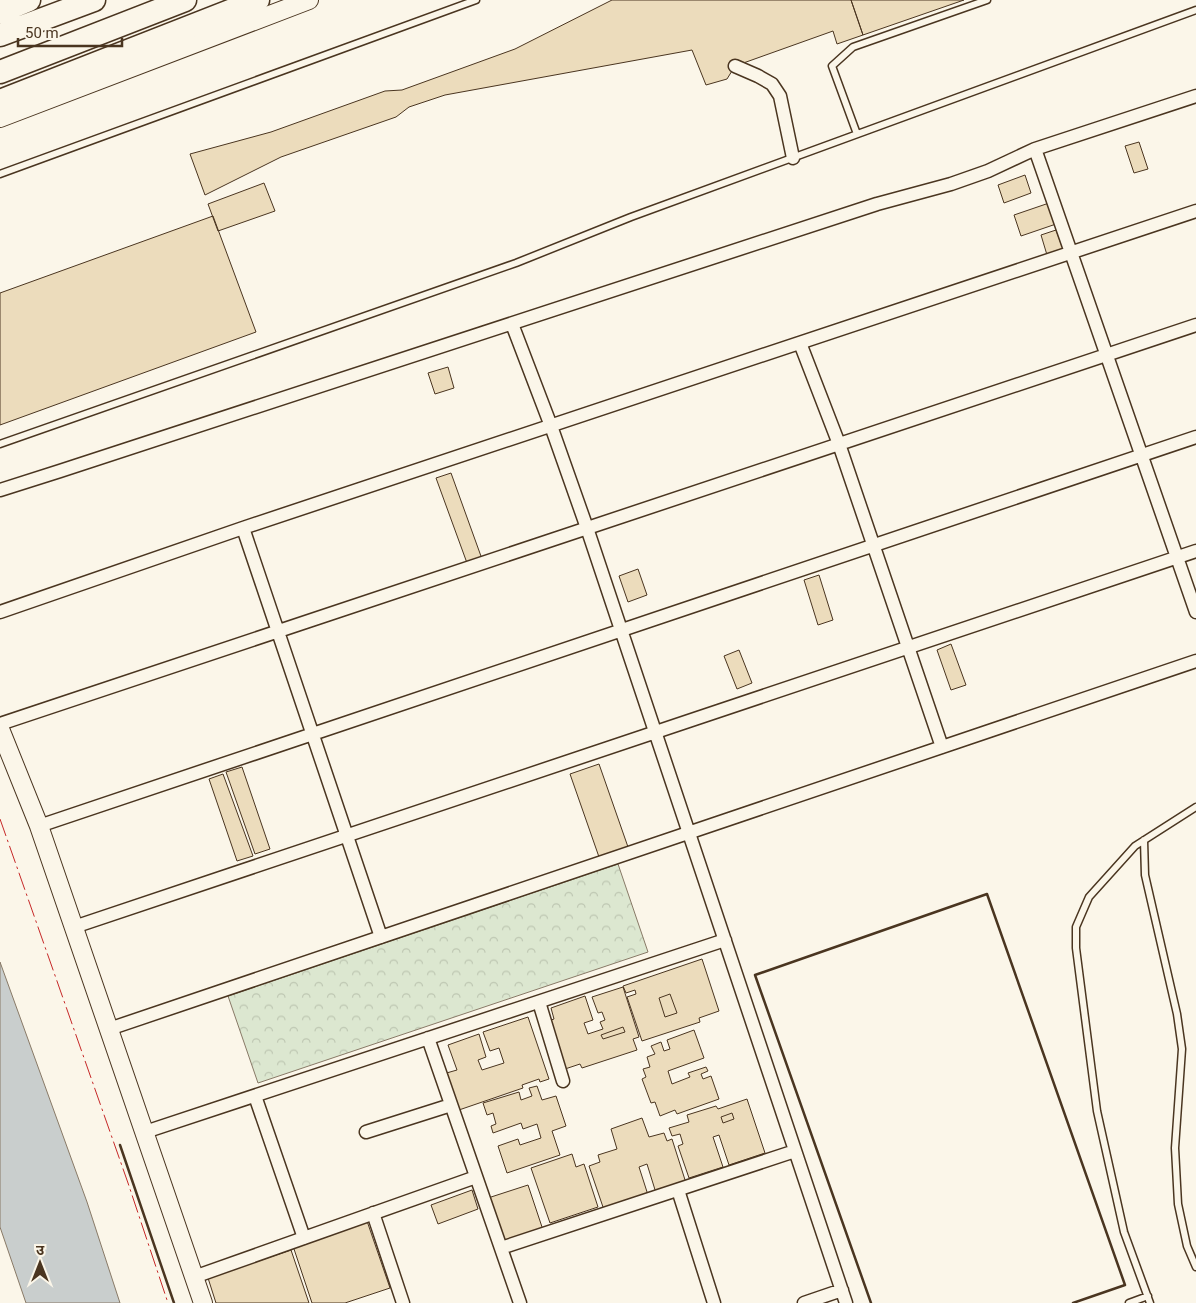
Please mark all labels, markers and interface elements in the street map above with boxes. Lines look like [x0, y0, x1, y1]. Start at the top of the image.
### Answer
scale bar [18, 15, 121, 47]
text: 50 m [25, 24, 59, 42]
north arrow [15, 1238, 65, 1288]
text: उ [36, 1242, 45, 1258]

